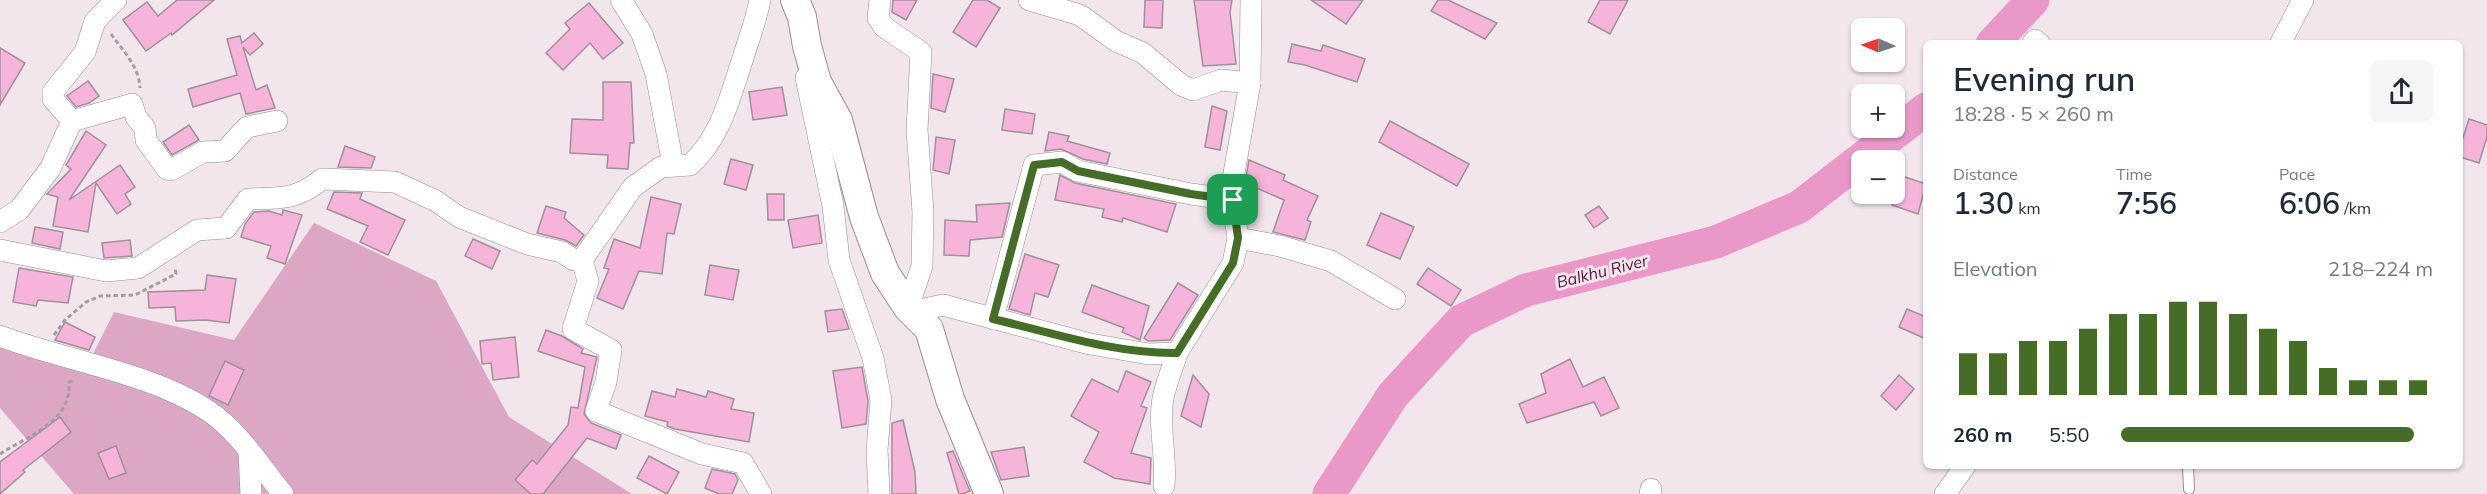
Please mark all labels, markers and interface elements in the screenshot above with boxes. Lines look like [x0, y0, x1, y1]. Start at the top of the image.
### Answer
north arrow [1851, 18, 1905, 72]
map controls [1851, 18, 1905, 204]
text: Evening run [1953, 58, 2135, 99]
button: share [2370, 60, 2433, 123]
button: + [1851, 84, 1905, 138]
text: 18:28 · 5 × 260 m [1953, 101, 2114, 126]
button: − [1851, 150, 1905, 204]
text: Distance [1953, 164, 2018, 184]
text: Time [2116, 164, 2152, 184]
text: Pace [2279, 164, 2315, 184]
pin [1207, 174, 1258, 225]
icon: arrive [1216, 183, 1249, 216]
text: 1.30 [1953, 184, 2014, 222]
text: 7:56 [2116, 184, 2177, 222]
text: 6:06 [2279, 184, 2340, 222]
text: km [2014, 198, 2041, 218]
text: /km [2340, 198, 2371, 218]
water label: Balkhu River [1554, 250, 1651, 292]
text: Elevation [1953, 256, 2038, 281]
text: 218–224 m [2328, 256, 2433, 281]
text: 260 m [1953, 422, 2012, 447]
text: 5:50 [2049, 422, 2090, 447]

